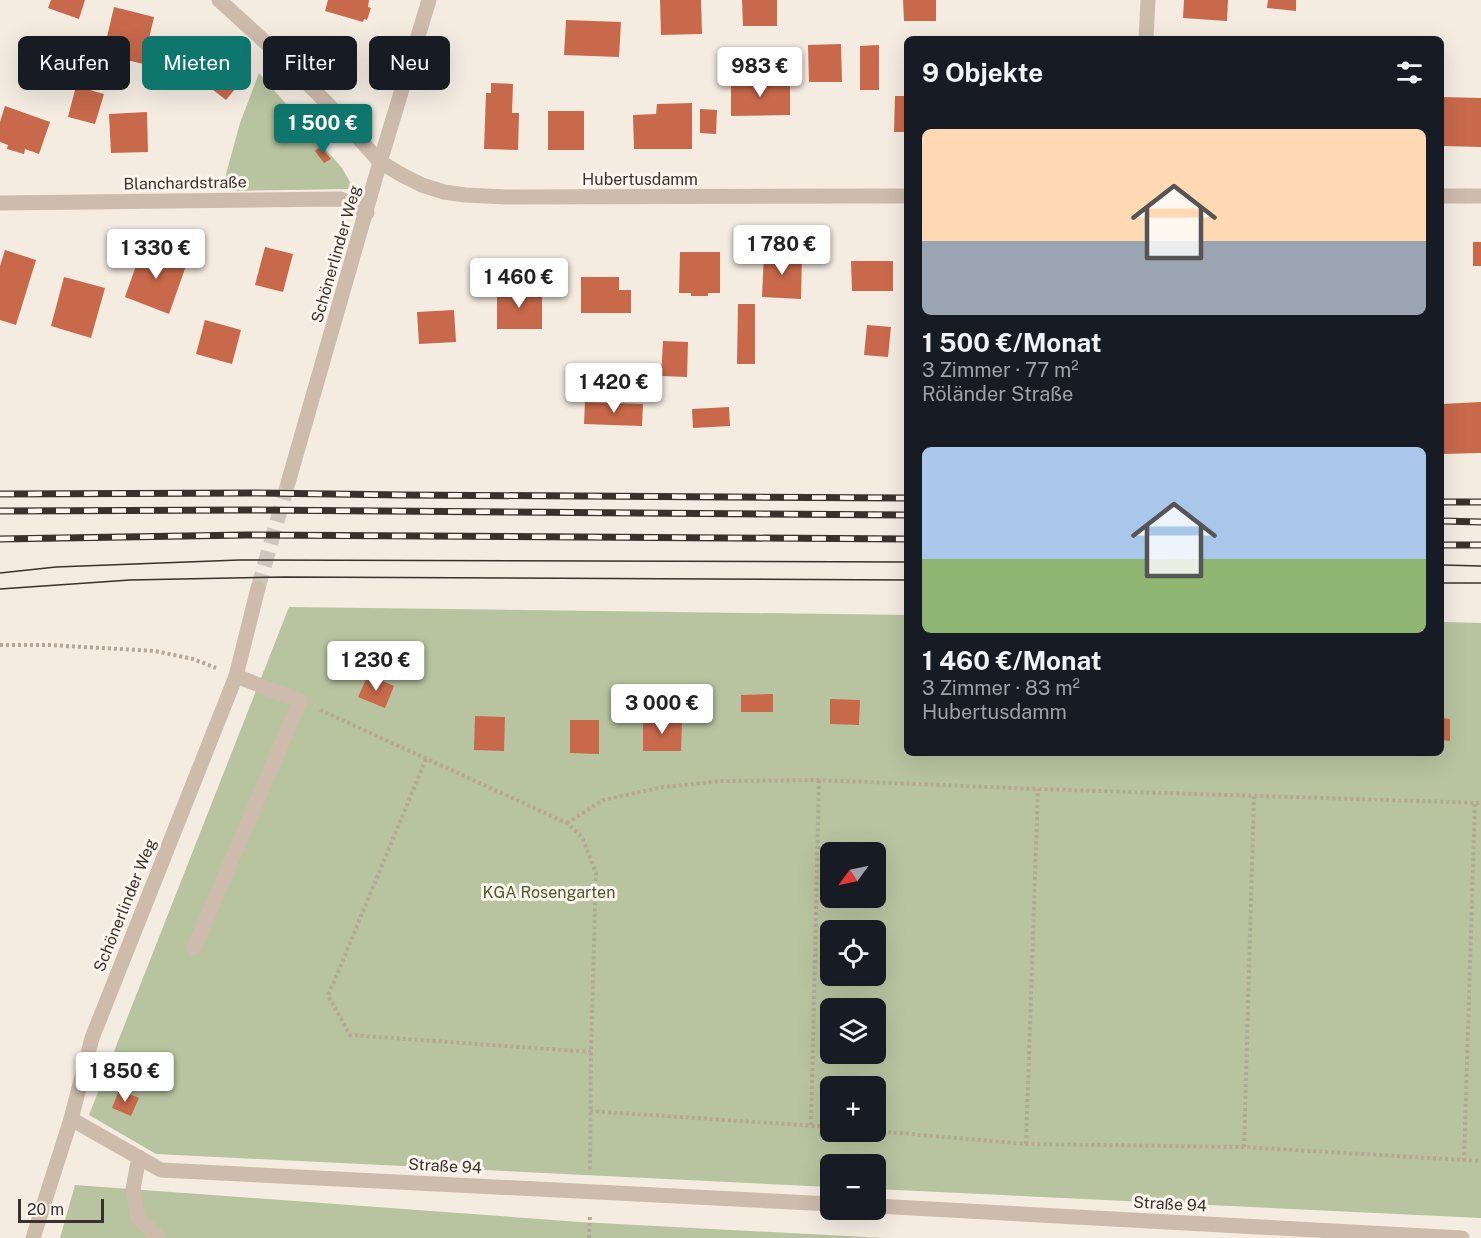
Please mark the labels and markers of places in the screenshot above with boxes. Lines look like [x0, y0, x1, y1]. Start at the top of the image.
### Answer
pin: 983 € [718, 47, 802, 98]
pin: 1 500 € [268, 104, 378, 155]
pin: 1 780 € [727, 225, 837, 276]
pin: 1 330 € [101, 229, 211, 280]
pin: 1 460 € [464, 258, 574, 309]
pin: 1 420 € [559, 363, 669, 414]
pin: 1 230 € [321, 641, 431, 692]
pin: 3 000 € [607, 684, 717, 735]
pin: 1 850 € [70, 1052, 180, 1103]

